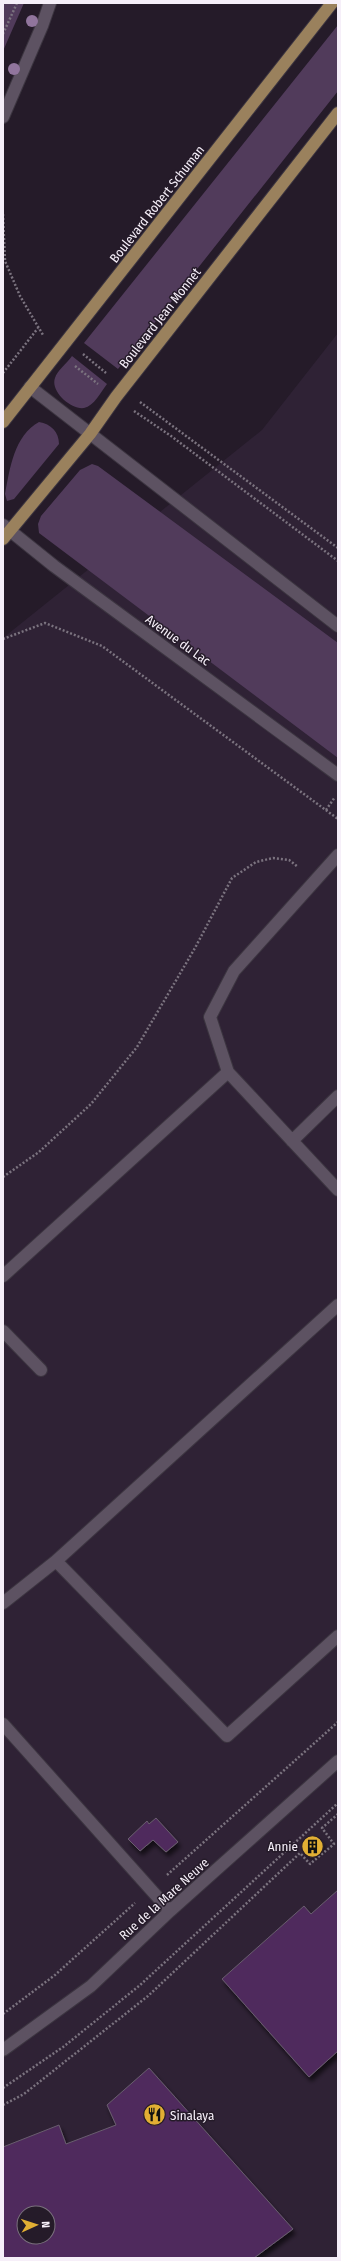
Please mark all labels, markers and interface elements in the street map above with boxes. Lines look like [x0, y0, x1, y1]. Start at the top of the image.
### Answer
street label: Boulevard Robert Schuman [107, 142, 207, 266]
street label: Boulevard Jean Monnet [116, 264, 204, 371]
street label: Avenue du Lac [143, 611, 214, 669]
building icon: Annie [300, 1833, 326, 1859]
place label: Annie [268, 1839, 298, 1854]
street label: Rue de la Mare Neuve [116, 1855, 212, 1943]
restaurant icon: Sinalaya [141, 2102, 167, 2128]
place label: Sinalaya [170, 2108, 214, 2123]
north arrow [16, 2205, 56, 2245]
text: N [39, 2221, 52, 2228]

